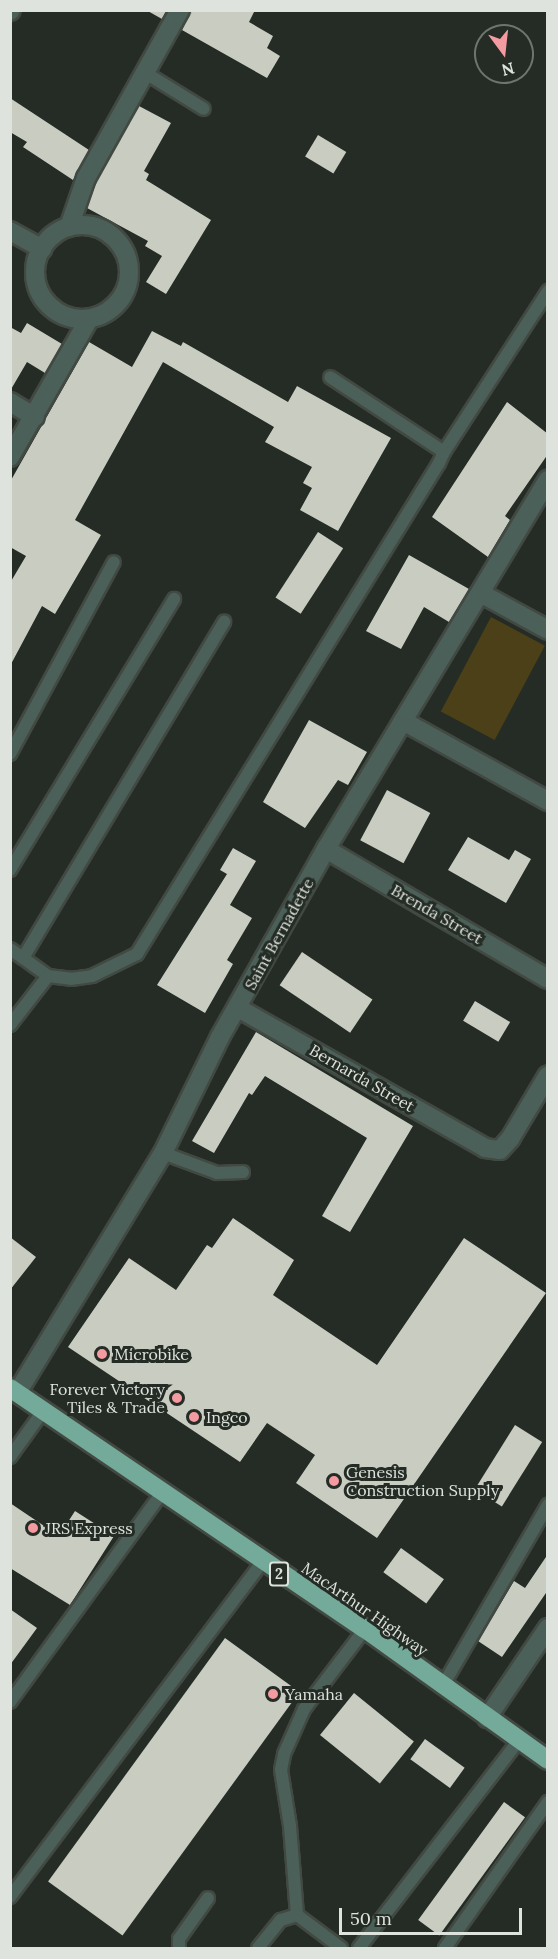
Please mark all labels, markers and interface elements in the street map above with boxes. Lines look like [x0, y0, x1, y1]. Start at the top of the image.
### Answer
north arrow [474, 24, 534, 84]
text: N [500, 58, 517, 81]
street label: Saint Bernadette [240, 875, 318, 993]
street label: Brenda Street [388, 880, 486, 948]
street label: Bernarda Street [306, 1040, 418, 1116]
place label: Microbike [114, 1344, 189, 1364]
marker: Microbike [95, 1347, 109, 1361]
place label: Forever Victory Tiles & Trade [50, 1379, 165, 1417]
marker: Forever Victory Tiles & Trade [170, 1391, 184, 1405]
place label: Ingco [206, 1407, 248, 1427]
marker: Ingco [187, 1410, 201, 1424]
place label: Genesis Construction Supply [346, 1462, 499, 1500]
marker: Genesis Construction Supply [327, 1474, 341, 1488]
place label: JRS Express [45, 1518, 133, 1538]
marker: JRS Express [26, 1521, 40, 1535]
street label: MacArthur Highway [298, 1558, 432, 1660]
road number: 2 [268, 1562, 290, 1586]
place label: Yamaha [285, 1684, 343, 1704]
marker: Yamaha [266, 1687, 280, 1701]
scale bar [342, 1896, 525, 1934]
text: 50 m [350, 1907, 392, 1930]

